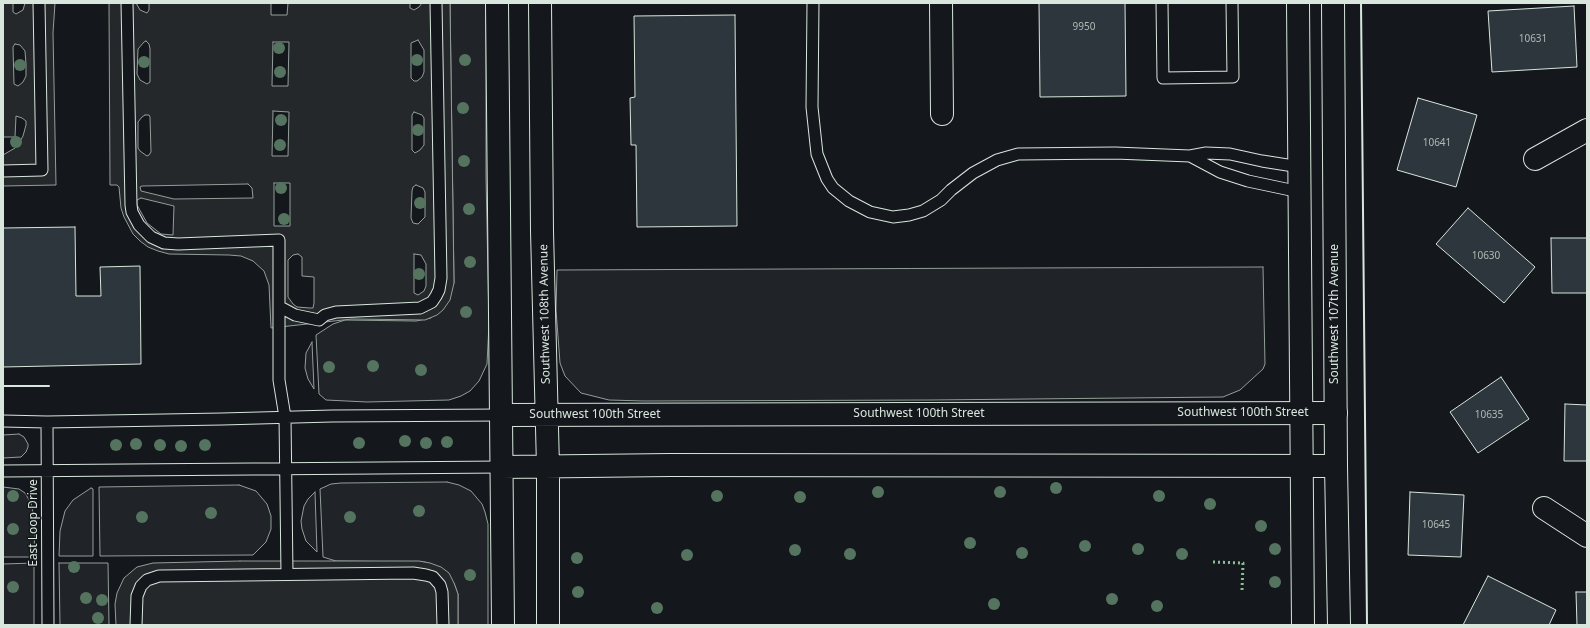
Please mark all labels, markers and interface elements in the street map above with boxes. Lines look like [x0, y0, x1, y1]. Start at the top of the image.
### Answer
house number: 9950 [1073, 21, 1095, 33]
house number: 10631 [1519, 33, 1547, 45]
house number: 10641 [1423, 137, 1451, 149]
street label: Southwest 108th Avenue [537, 244, 553, 384]
street label: Southwest 107th Avenue [1328, 244, 1342, 384]
house number: 10630 [1472, 250, 1500, 262]
street label: Southwest 100th Street [1177, 406, 1309, 420]
street label: Southwest 100th Street [853, 407, 985, 421]
street label: Southwest 100th Street [529, 408, 661, 422]
house number: 10635 [1475, 409, 1503, 421]
street label: East Loop Drive [27, 479, 41, 567]
house number: 10645 [1422, 519, 1450, 531]

